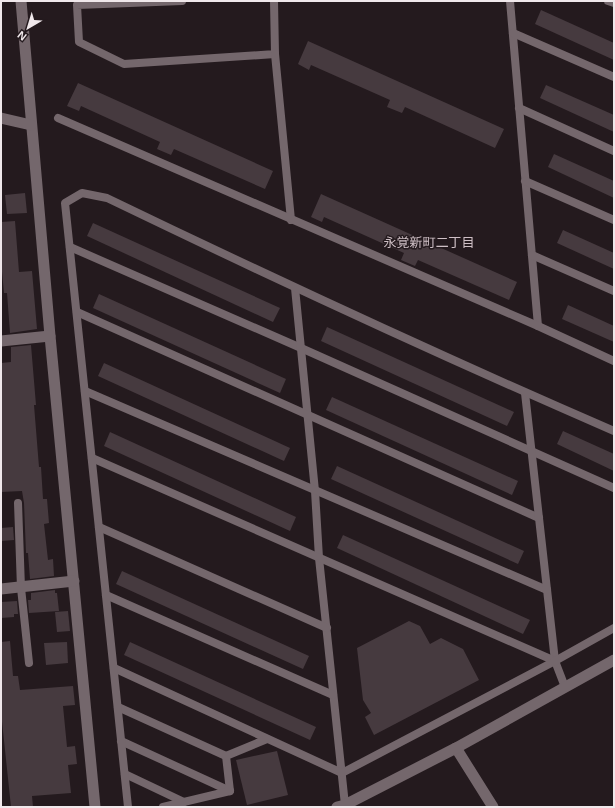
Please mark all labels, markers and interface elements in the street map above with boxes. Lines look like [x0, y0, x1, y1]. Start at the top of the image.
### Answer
north arrow [8, 8, 48, 48]
text: N [15, 29, 29, 43]
district label: 永覚新町二丁目 [383, 235, 475, 250]

